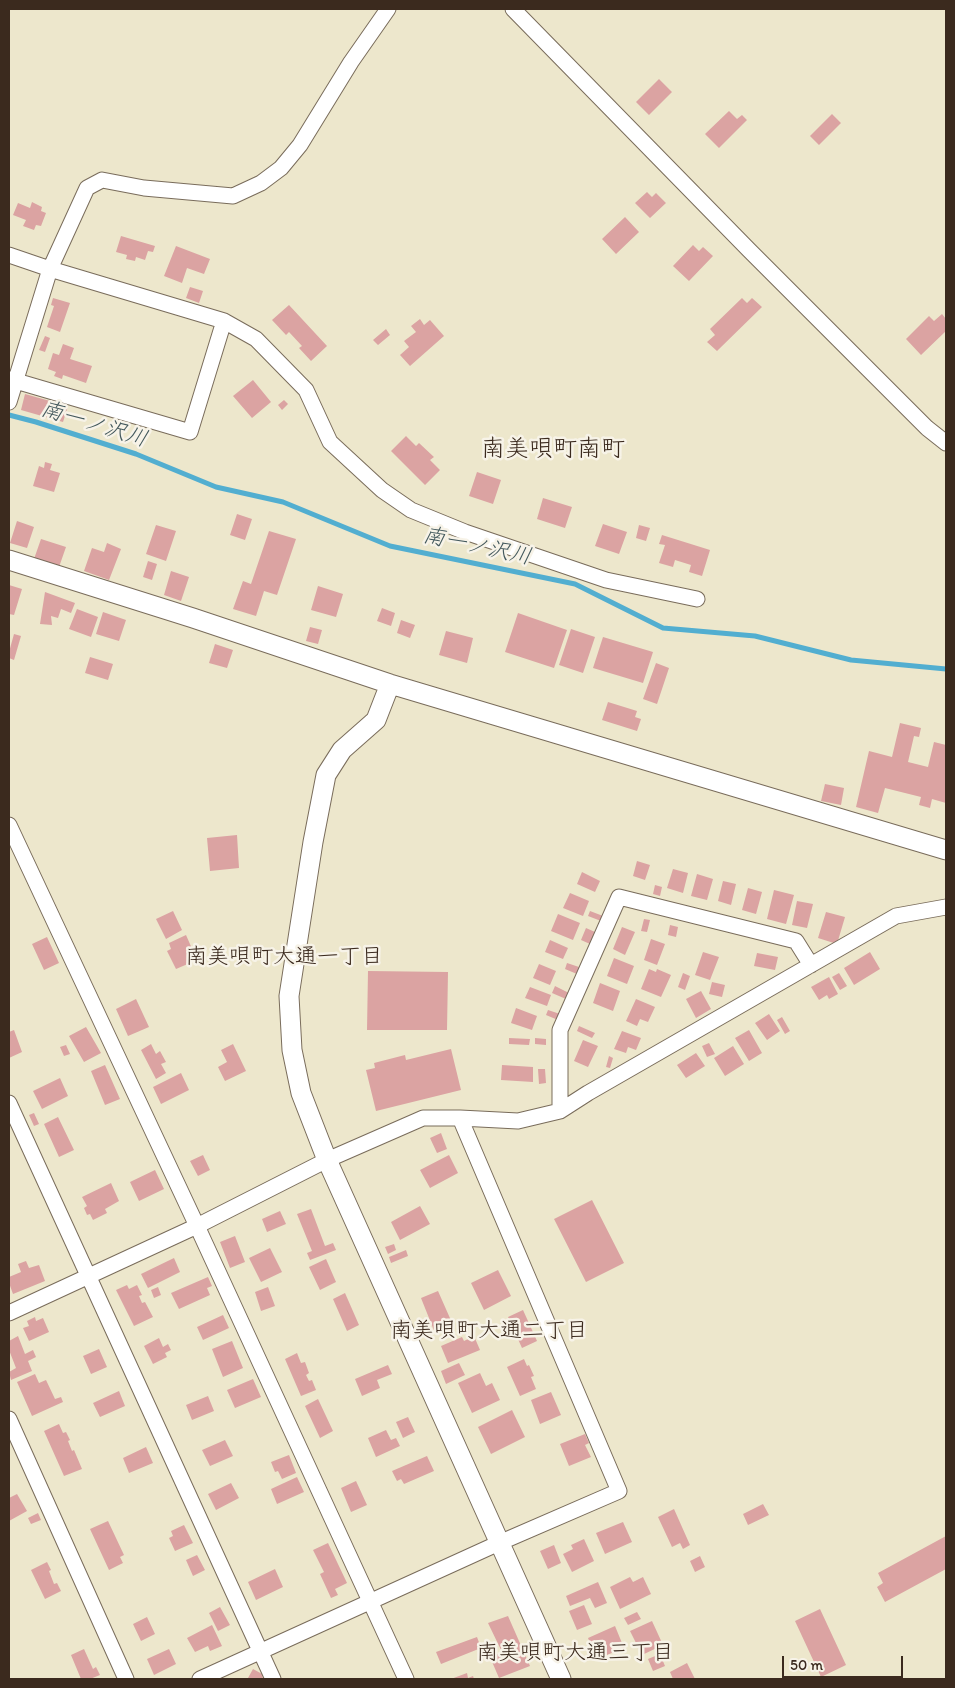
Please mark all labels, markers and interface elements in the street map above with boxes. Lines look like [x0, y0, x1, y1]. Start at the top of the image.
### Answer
water label: 南一ノ沢川 [38, 396, 150, 454]
district label: 南美唄町南町 [481, 436, 625, 464]
water label: 南一ノ沢川 [420, 523, 534, 571]
district label: 南美唄町大通一丁目 [185, 944, 383, 970]
district label: 南美唄町大通二丁目 [390, 1318, 588, 1344]
district label: 南美唄町大通三丁目 [476, 1640, 674, 1666]
scale bar [785, 1646, 906, 1678]
text: 50 m [790, 1656, 823, 1674]

